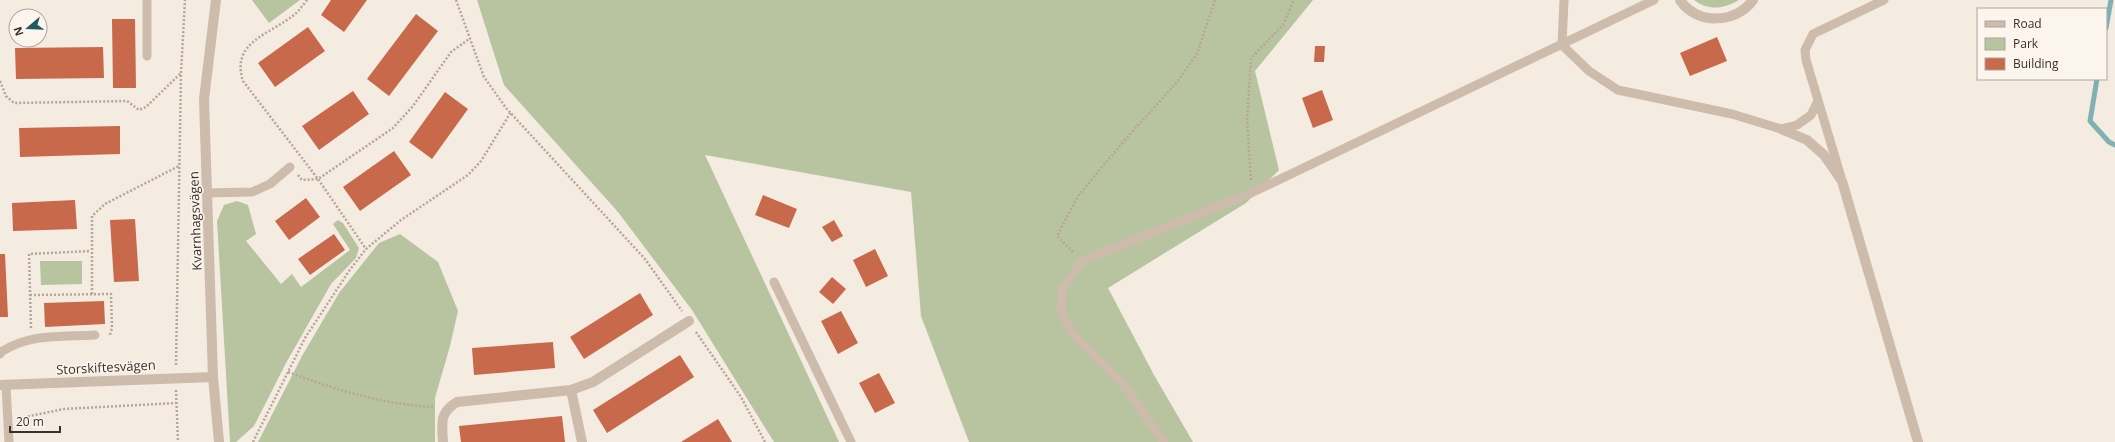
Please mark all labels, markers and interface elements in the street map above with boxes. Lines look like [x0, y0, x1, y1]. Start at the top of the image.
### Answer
north arrow [8, 8, 48, 48]
legend [1977, 8, 2107, 80]
text: Road [2013, 15, 2042, 32]
text: N [10, 25, 27, 38]
text: Park [2013, 35, 2039, 52]
text: Building [2013, 55, 2059, 72]
street label: Kvarnhagsvägen [184, 171, 206, 271]
street label: Storskiftesvägen [56, 355, 156, 379]
scale bar [10, 408, 60, 434]
text: 20 m [16, 413, 44, 430]

